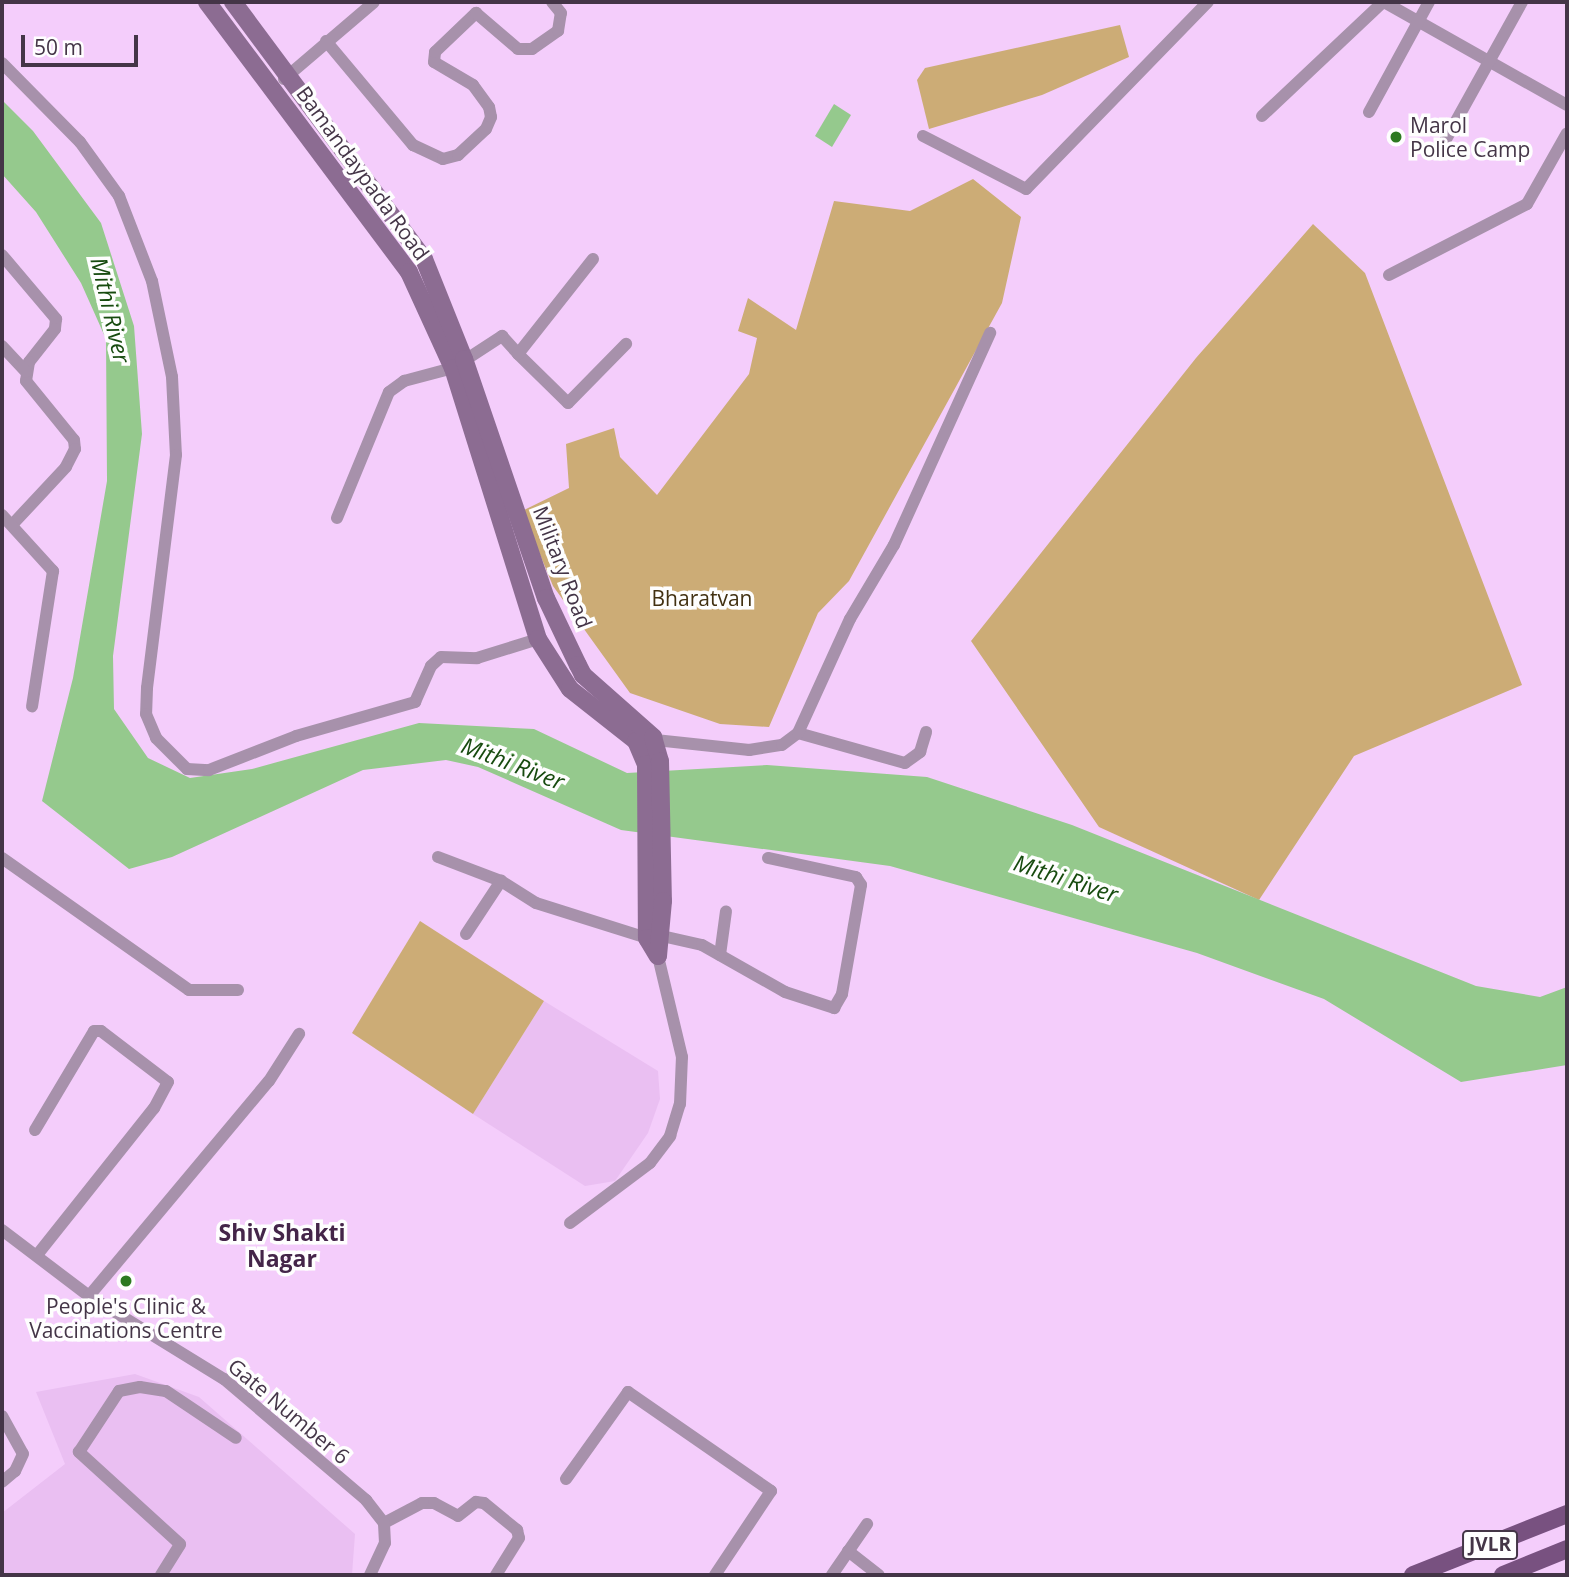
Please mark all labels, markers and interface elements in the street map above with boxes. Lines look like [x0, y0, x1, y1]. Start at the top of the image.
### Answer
scale bar [24, 21, 142, 65]
text: 50 m [34, 33, 83, 61]
street label: Bamandaypada Road [291, 81, 435, 265]
place label: Marol Police Camp [1410, 112, 1530, 162]
marker: Marol Police Camp [1388, 129, 1404, 145]
water label: Mithi River [85, 254, 137, 366]
street label: Military Road [528, 502, 598, 632]
park label: Bharatvan [652, 585, 752, 611]
water label: Mithi River [458, 731, 568, 795]
water label: Mithi River [1010, 848, 1122, 908]
district label: Shiv Shakti Nagar [219, 1218, 345, 1272]
marker: People's Clinic & Vaccinations Centre [116, 1271, 136, 1291]
place label: People's Clinic & Vaccinations Centre [29, 1293, 223, 1343]
street label: Gate Number 6 [223, 1353, 355, 1469]
road number: JVLR [1462, 1530, 1518, 1560]

